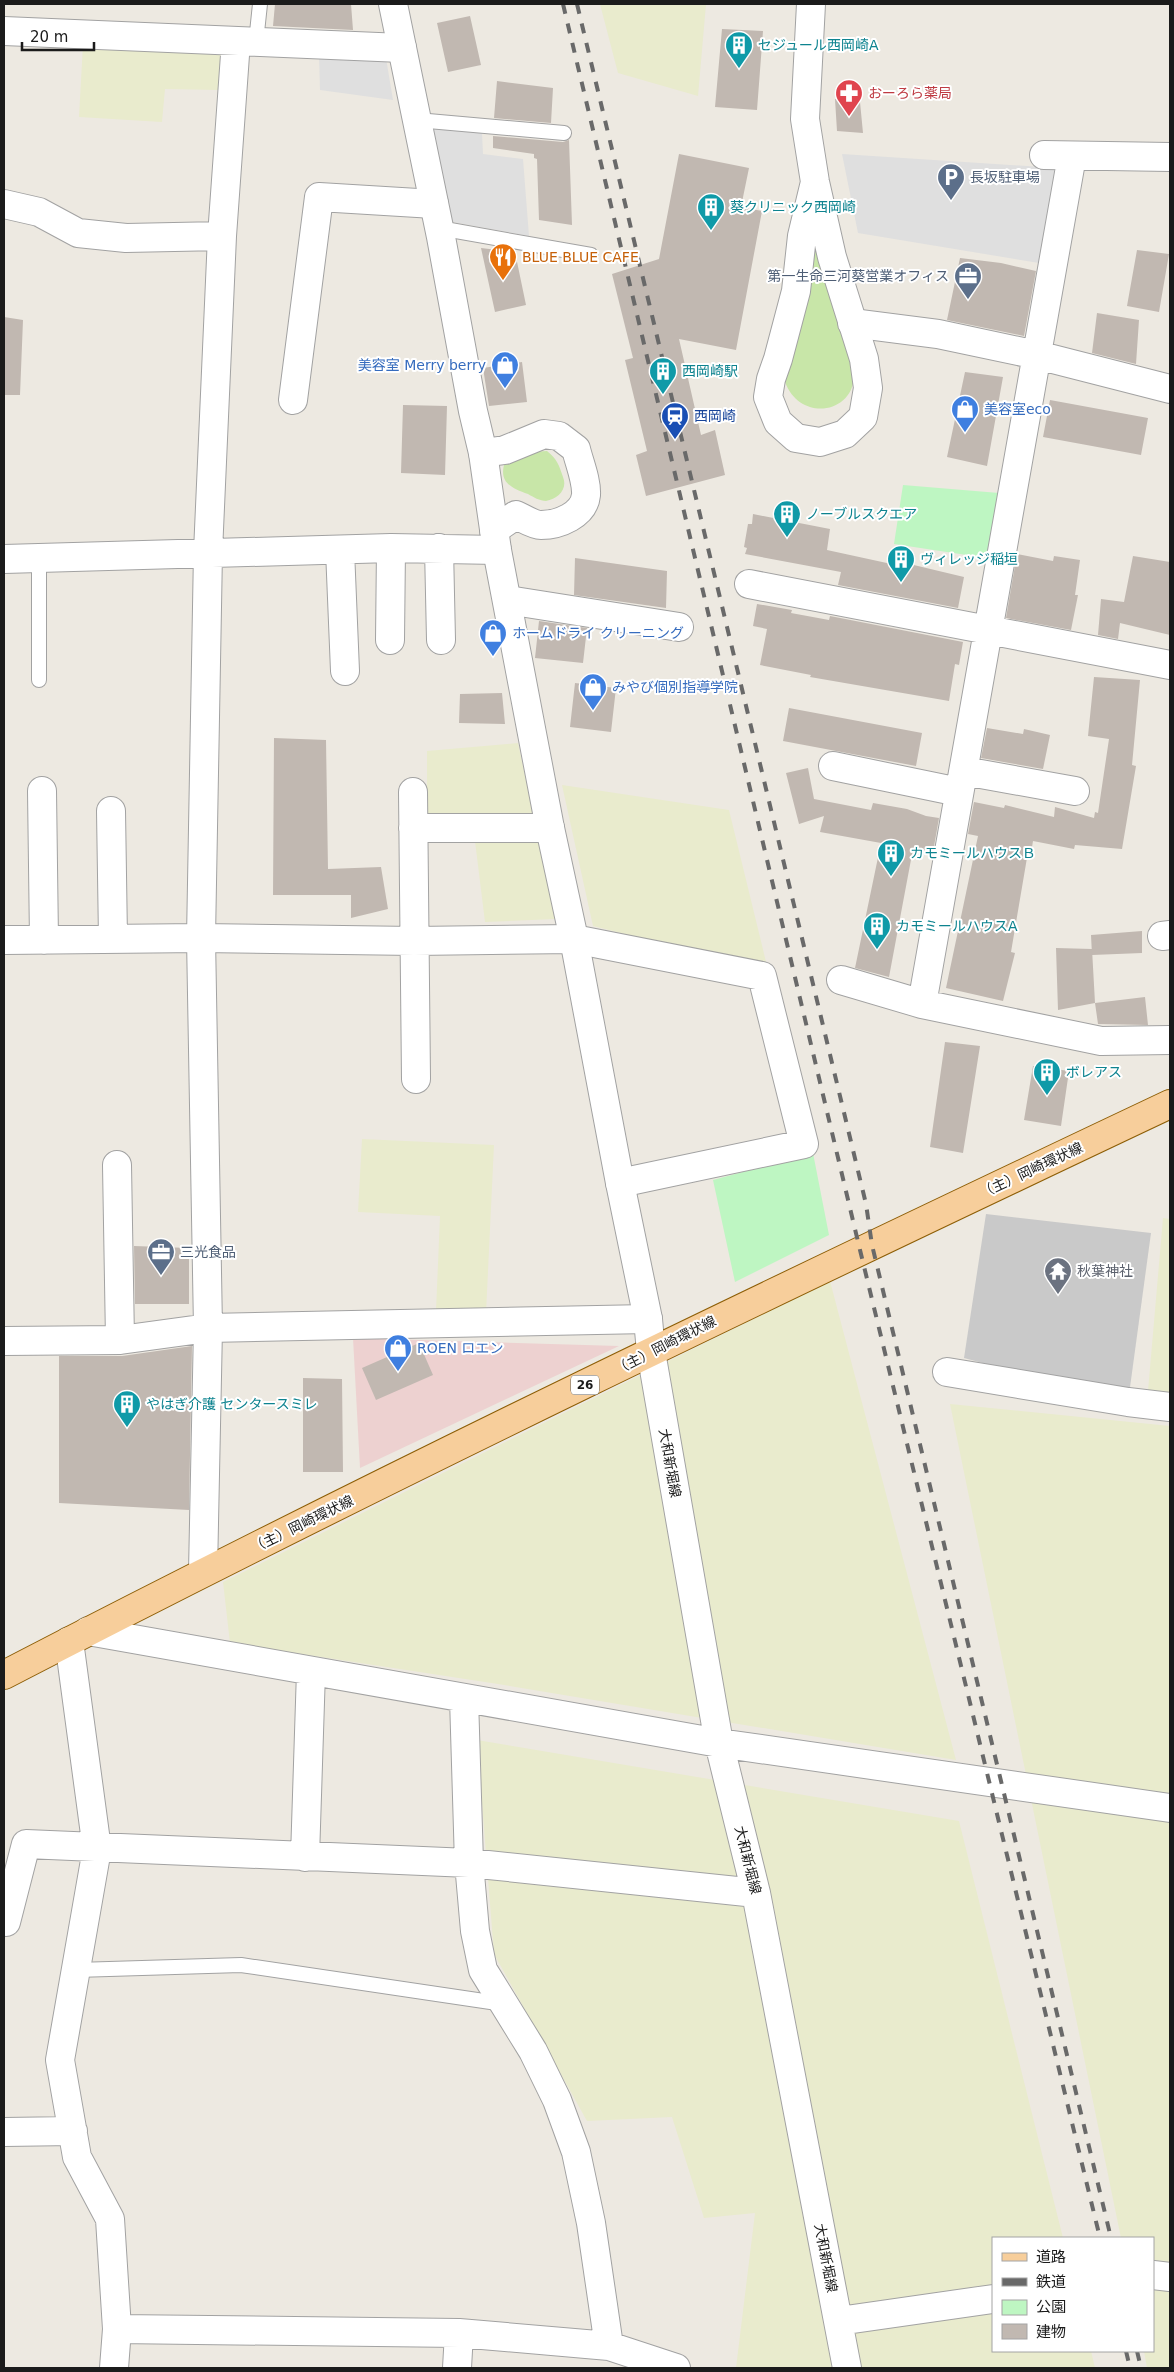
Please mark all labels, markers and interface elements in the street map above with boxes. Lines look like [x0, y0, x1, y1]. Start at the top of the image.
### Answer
scale bar [22, 20, 95, 52]
text: 20 m [30, 28, 68, 46]
building icon: セジュール西岡崎A [724, 30, 754, 69]
place label: セジュール西岡崎A [758, 37, 879, 53]
pharmacy icon: おーろら薬局 [834, 78, 864, 117]
place label: おーろら薬局 [868, 85, 952, 101]
parking icon: 長坂駐車場 [936, 162, 966, 201]
place label: 長坂駐車場 [970, 169, 1040, 185]
building icon: 葵クリニック西岡崎 [696, 192, 726, 231]
place label: 葵クリニック西岡崎 [730, 199, 856, 215]
restaurant icon: BLUE BLUE CAFE [488, 242, 518, 281]
place label: BLUE BLUE CAFE [522, 249, 639, 265]
office icon: 第一生命三河葵営業オフィス [953, 261, 983, 300]
place label: 第一生命三河葵営業オフィス [767, 268, 949, 284]
shop icon: 美容室 Merry berry [490, 350, 520, 389]
building icon: 西岡崎駅 [648, 356, 678, 395]
place label: 美容室 Merry berry [358, 357, 486, 373]
place label: 西岡崎駅 [682, 363, 738, 379]
shop icon: 美容室eco [950, 394, 980, 433]
station icon: 西岡崎 [660, 401, 690, 440]
place label: 美容室eco [984, 401, 1051, 417]
place label: 西岡崎 [694, 408, 736, 424]
building icon: ノーブルスクエア [772, 499, 802, 538]
place label: ノーブルスクエア [806, 506, 917, 522]
building icon: ヴィレッジ稲垣 [886, 544, 916, 583]
place label: ヴィレッジ稲垣 [920, 551, 1018, 567]
shop icon: ホームドライ クリーニング [478, 618, 508, 657]
place label: ホームドライ クリーニング [512, 625, 684, 641]
shop icon: みやび個別指導学院 [578, 672, 608, 711]
place label: みやび個別指導学院 [612, 679, 738, 695]
building icon: カモミールハウスＢ [876, 838, 906, 877]
place label: カモミールハウスＢ [910, 845, 1036, 861]
building icon: カモミールハウスA [862, 911, 892, 950]
place label: カモミールハウスA [896, 918, 1018, 934]
building icon: ボレアス [1032, 1057, 1062, 1096]
place label: ボレアス [1066, 1064, 1122, 1080]
street label: （主）岡崎環状線 [977, 1139, 1085, 1201]
office icon: 三光食品 [146, 1237, 176, 1276]
place label: 三光食品 [180, 1244, 236, 1260]
temple icon: 秋葉神社 [1043, 1256, 1073, 1295]
place label: 秋葉神社 [1077, 1263, 1133, 1279]
street label: （主）岡崎環状線 [611, 1312, 719, 1378]
shop icon: ROEN ロエン [383, 1333, 413, 1372]
place label: ROEN ロエン [417, 1340, 504, 1356]
road number: 26 [571, 1376, 599, 1394]
building icon: やはぎ介護 センタースミレ [112, 1389, 142, 1428]
place label: やはぎ介護 センタースミレ [146, 1396, 318, 1412]
street label: 大和新堀線 [656, 1427, 684, 1499]
street label: （主）岡崎環状線 [248, 1492, 356, 1556]
street label: 大和新堀線 [732, 1824, 764, 1896]
street label: 大和新堀線 [811, 2222, 841, 2294]
legend [992, 2237, 1154, 2352]
text: 道路 [1036, 2248, 1066, 2266]
text: 鉄道 [1036, 2273, 1066, 2291]
text: 公園 [1036, 2298, 1066, 2316]
text: 建物 [1036, 2323, 1066, 2341]

